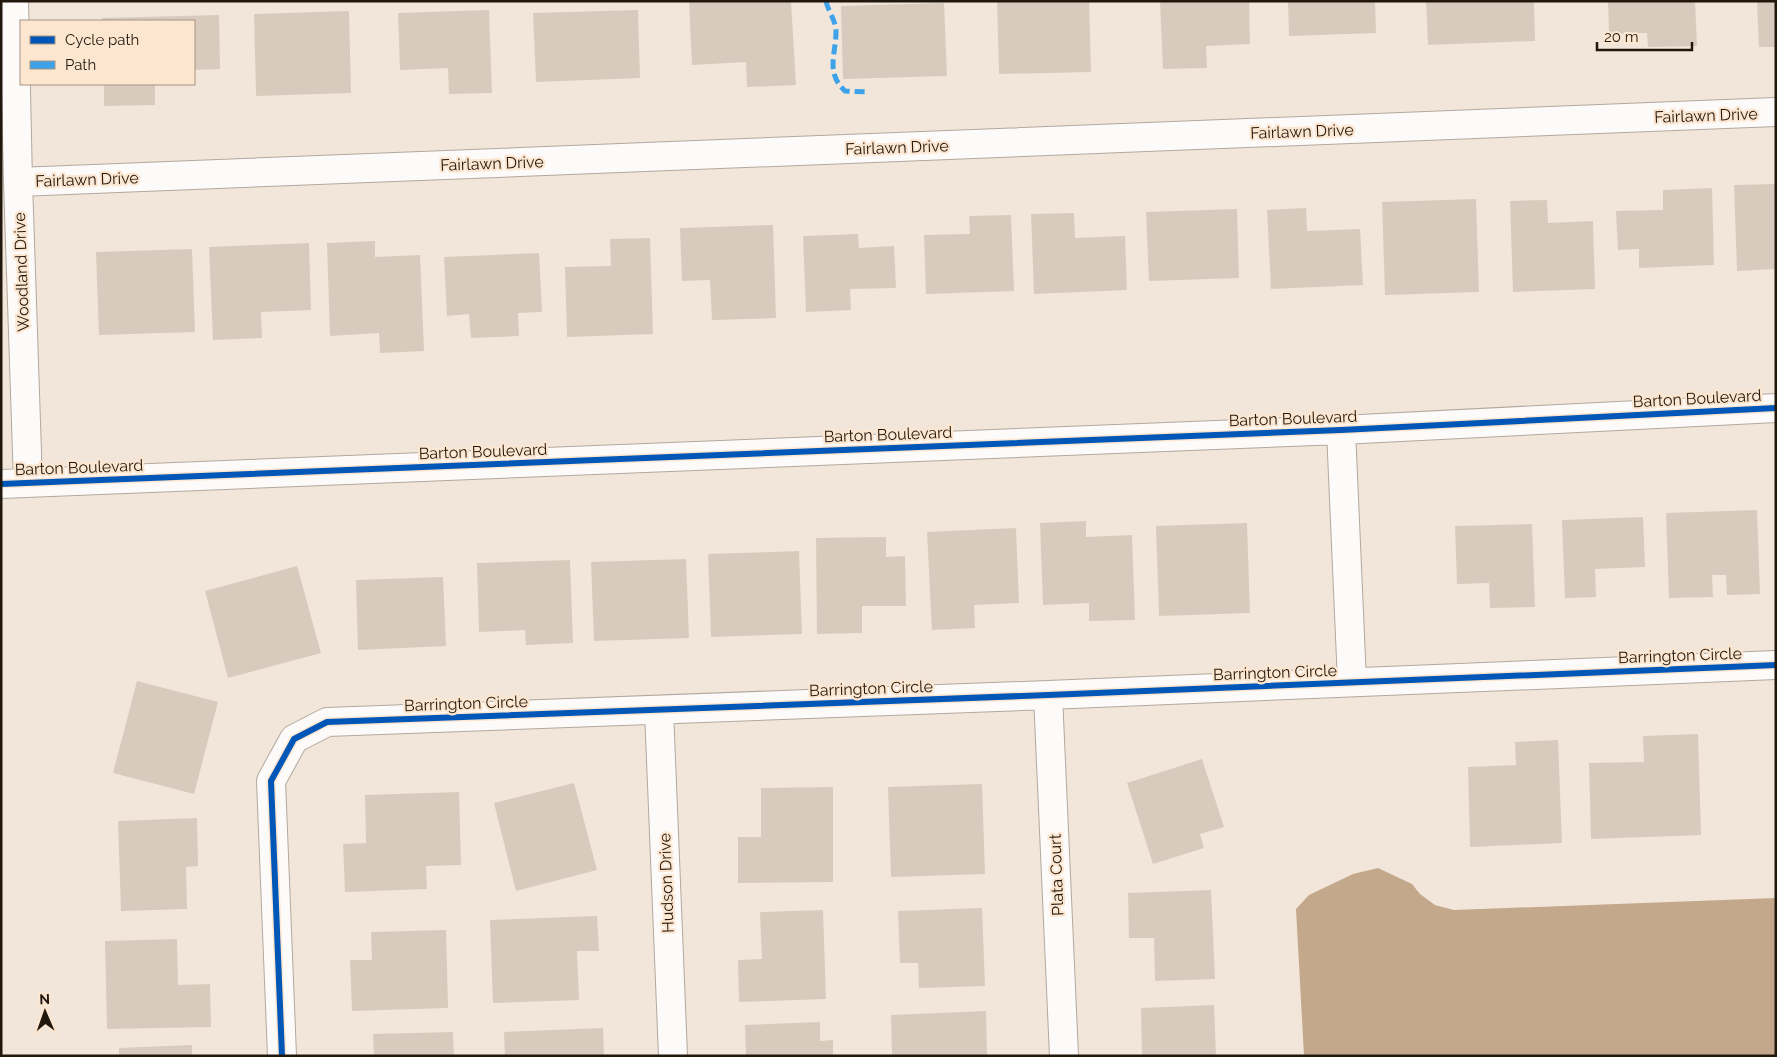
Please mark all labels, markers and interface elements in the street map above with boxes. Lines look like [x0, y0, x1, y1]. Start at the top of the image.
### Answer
legend [20, 20, 195, 85]
scale bar [1597, 20, 1692, 52]
text: 20 m [1604, 28, 1639, 46]
text: Cycle path [65, 31, 139, 49]
text: Path [65, 56, 96, 74]
street label: Fairlawn Drive [1654, 104, 1758, 127]
street label: Fairlawn Drive [1250, 120, 1354, 143]
street label: Fairlawn Drive [845, 136, 949, 159]
street label: Fairlawn Drive [440, 152, 544, 175]
street label: Fairlawn Drive [35, 168, 139, 191]
street label: Woodland Drive [10, 212, 33, 332]
street label: Barton Boulevard [1632, 386, 1762, 411]
street label: Barton Boulevard [1228, 407, 1358, 430]
street label: Barton Boulevard [823, 423, 953, 446]
street label: Barton Boulevard [418, 440, 548, 463]
street label: Barton Boulevard [14, 456, 144, 479]
street label: Barrington Circle [1618, 644, 1742, 667]
street label: Barrington Circle [1213, 661, 1337, 684]
street label: Barrington Circle [809, 677, 933, 700]
street label: Barrington Circle [404, 692, 528, 715]
street label: Hudson Drive [655, 833, 678, 933]
street label: Plata Court [1046, 833, 1067, 916]
north arrow [20, 987, 70, 1037]
text: N [39, 991, 50, 1007]

